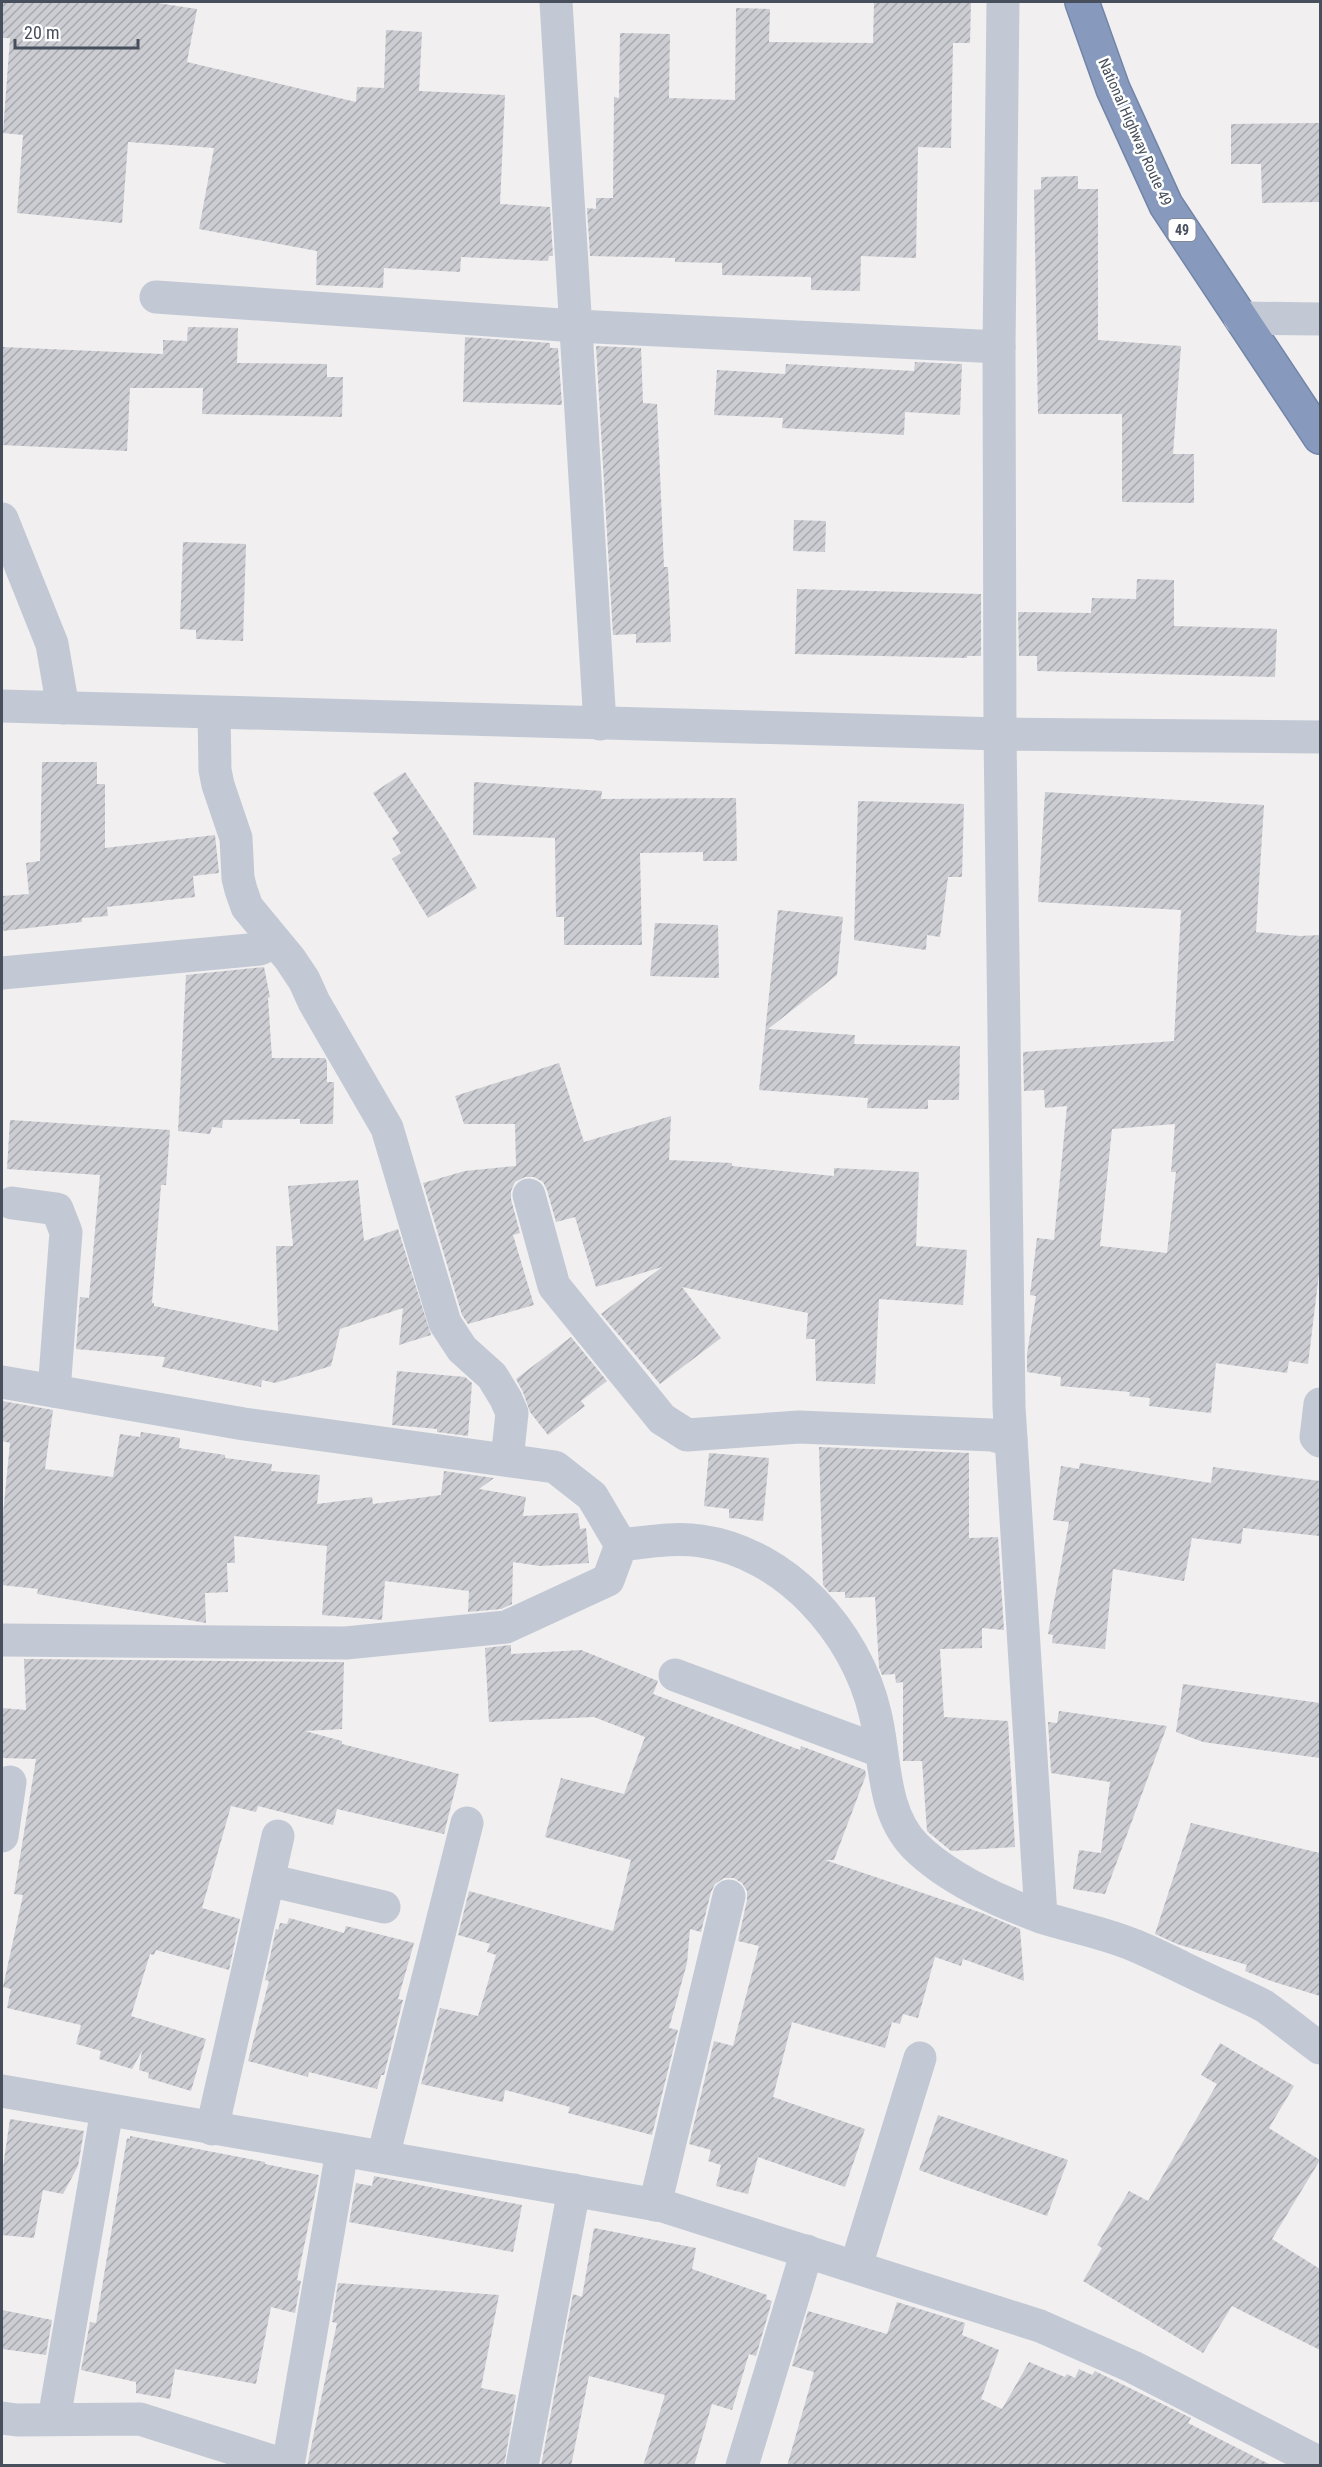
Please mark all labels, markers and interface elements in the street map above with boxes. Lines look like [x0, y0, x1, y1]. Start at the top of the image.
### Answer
scale bar [15, 12, 138, 50]
text: 20 m [24, 22, 59, 43]
street label: National Highway Route 49 [1094, 55, 1176, 209]
road number: 49 [1168, 219, 1196, 241]

